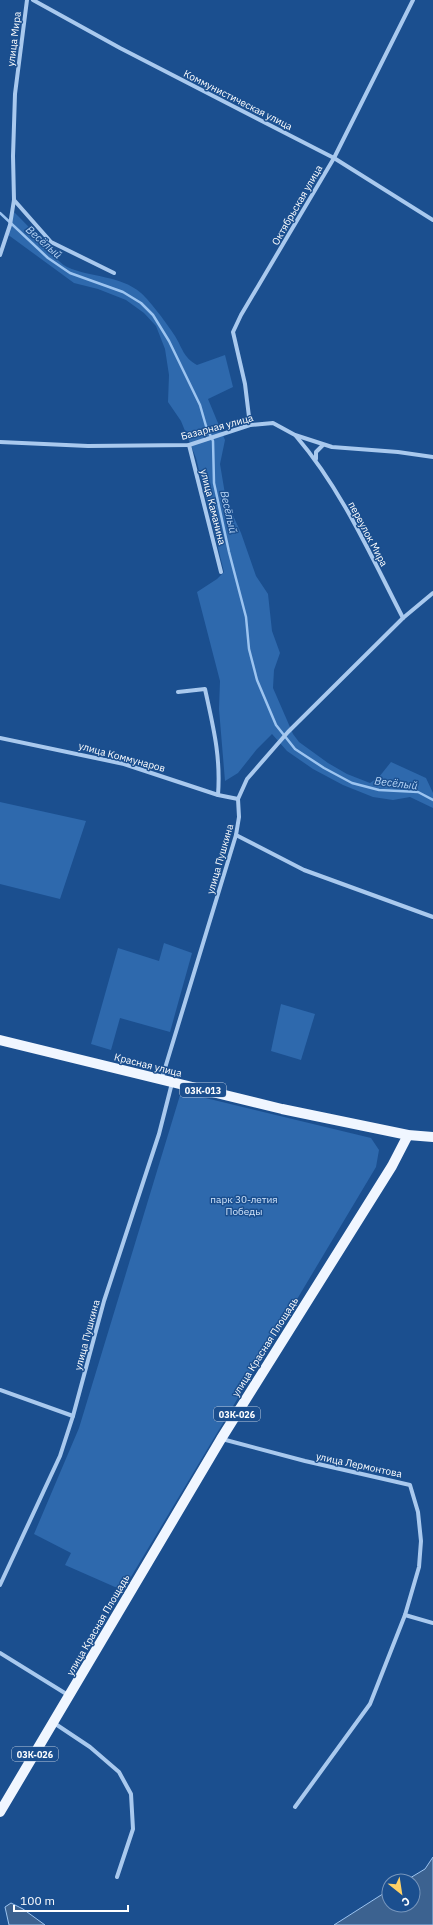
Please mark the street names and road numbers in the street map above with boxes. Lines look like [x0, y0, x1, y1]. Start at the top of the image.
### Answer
street label: улица Мира [4, 10, 24, 67]
street label: Коммунистическая улица [181, 67, 295, 133]
street label: Октябрьская улица [269, 162, 326, 247]
street label: Базарная улица [179, 411, 255, 443]
street label: улица Каманина [197, 468, 229, 547]
street label: переулок Мира [345, 499, 391, 569]
street label: улица Коммунаров [77, 739, 167, 775]
street label: улица Пушкина [204, 822, 236, 896]
street label: Красная улица [113, 1050, 184, 1080]
road number: 03К-013 [180, 1083, 226, 1097]
street label: улица Красная Площадь [229, 1295, 301, 1399]
street label: улица Пушкина [71, 1298, 103, 1372]
road number: 03К-026 [214, 1407, 260, 1421]
street label: улица Лермонтова [315, 1450, 404, 1481]
street label: улица Красная Площадь [64, 1572, 132, 1678]
road number: 03К-026 [12, 1747, 58, 1761]

